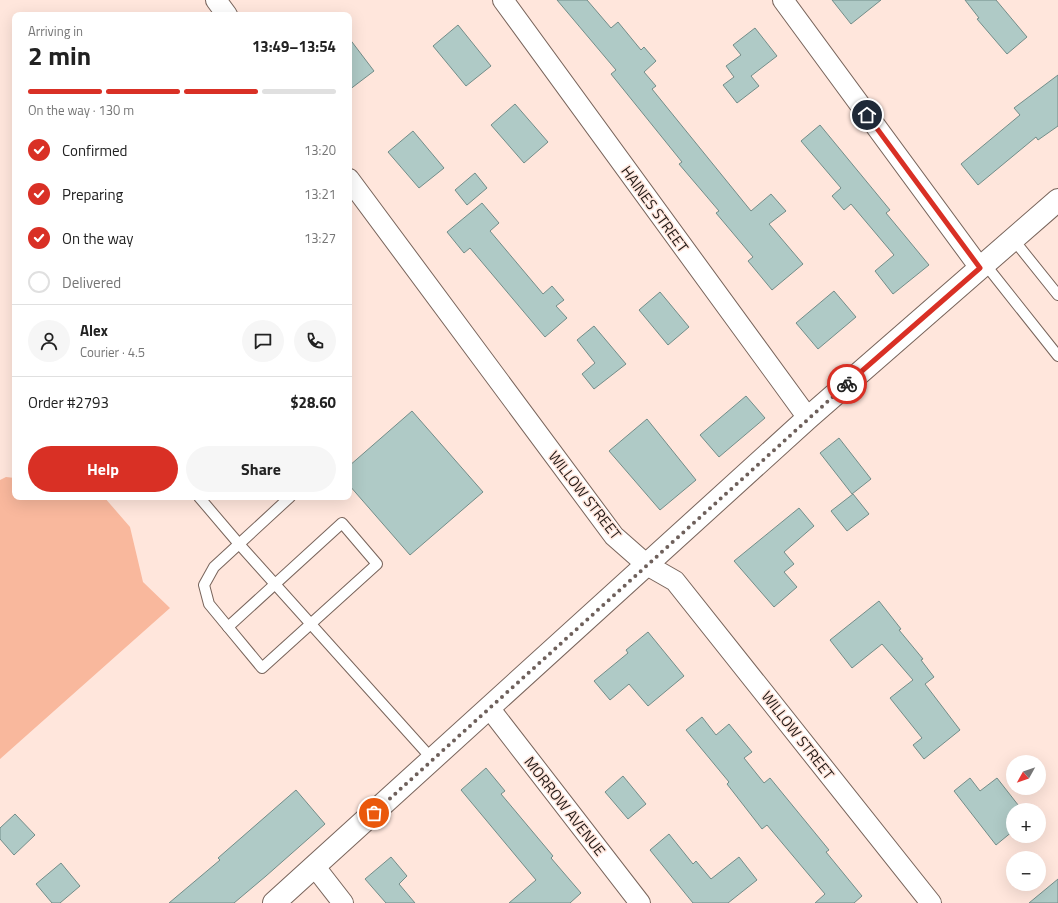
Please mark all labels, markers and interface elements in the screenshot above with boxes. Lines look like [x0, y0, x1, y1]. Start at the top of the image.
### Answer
text: Arriving in [28, 21, 83, 41]
text: 13:49–13:54 [252, 35, 336, 58]
text: 2 min [28, 36, 91, 75]
pin [850, 98, 884, 132]
text: On the way · 130 m [28, 100, 134, 120]
icon: home [856, 104, 878, 126]
icon: check [28, 139, 50, 161]
text: Confirmed [62, 139, 127, 162]
text: 13:20 [304, 140, 336, 160]
street label: HAINES STREET [616, 161, 694, 257]
icon: check [28, 183, 50, 205]
text: Preparing [62, 183, 123, 206]
text: 13:21 [304, 184, 336, 204]
icon: check [28, 227, 50, 249]
text: On the way [62, 227, 134, 250]
text: 13:27 [304, 228, 336, 248]
text: Delivered [62, 271, 121, 294]
text: Alex [80, 319, 108, 342]
button: person [28, 320, 70, 362]
button: chat [242, 320, 284, 362]
button: phone [294, 320, 336, 362]
text: Courier · 4.5 [80, 342, 145, 362]
courier [827, 364, 867, 404]
icon: bike [836, 373, 858, 395]
text: Order #2793 [28, 391, 109, 414]
text: $28.60 [290, 391, 336, 414]
button: Help [28, 446, 178, 492]
button: Share [186, 446, 336, 492]
street label: WILLOW STREET [543, 446, 627, 544]
street label: WILLOW STREET [756, 686, 840, 784]
street label: MORROW AVENUE [519, 751, 611, 861]
north arrow [1006, 755, 1046, 795]
map controls [1006, 755, 1046, 891]
pin [357, 796, 391, 830]
icon: bag [363, 802, 385, 824]
button: + [1006, 803, 1046, 843]
button: − [1006, 851, 1046, 891]

